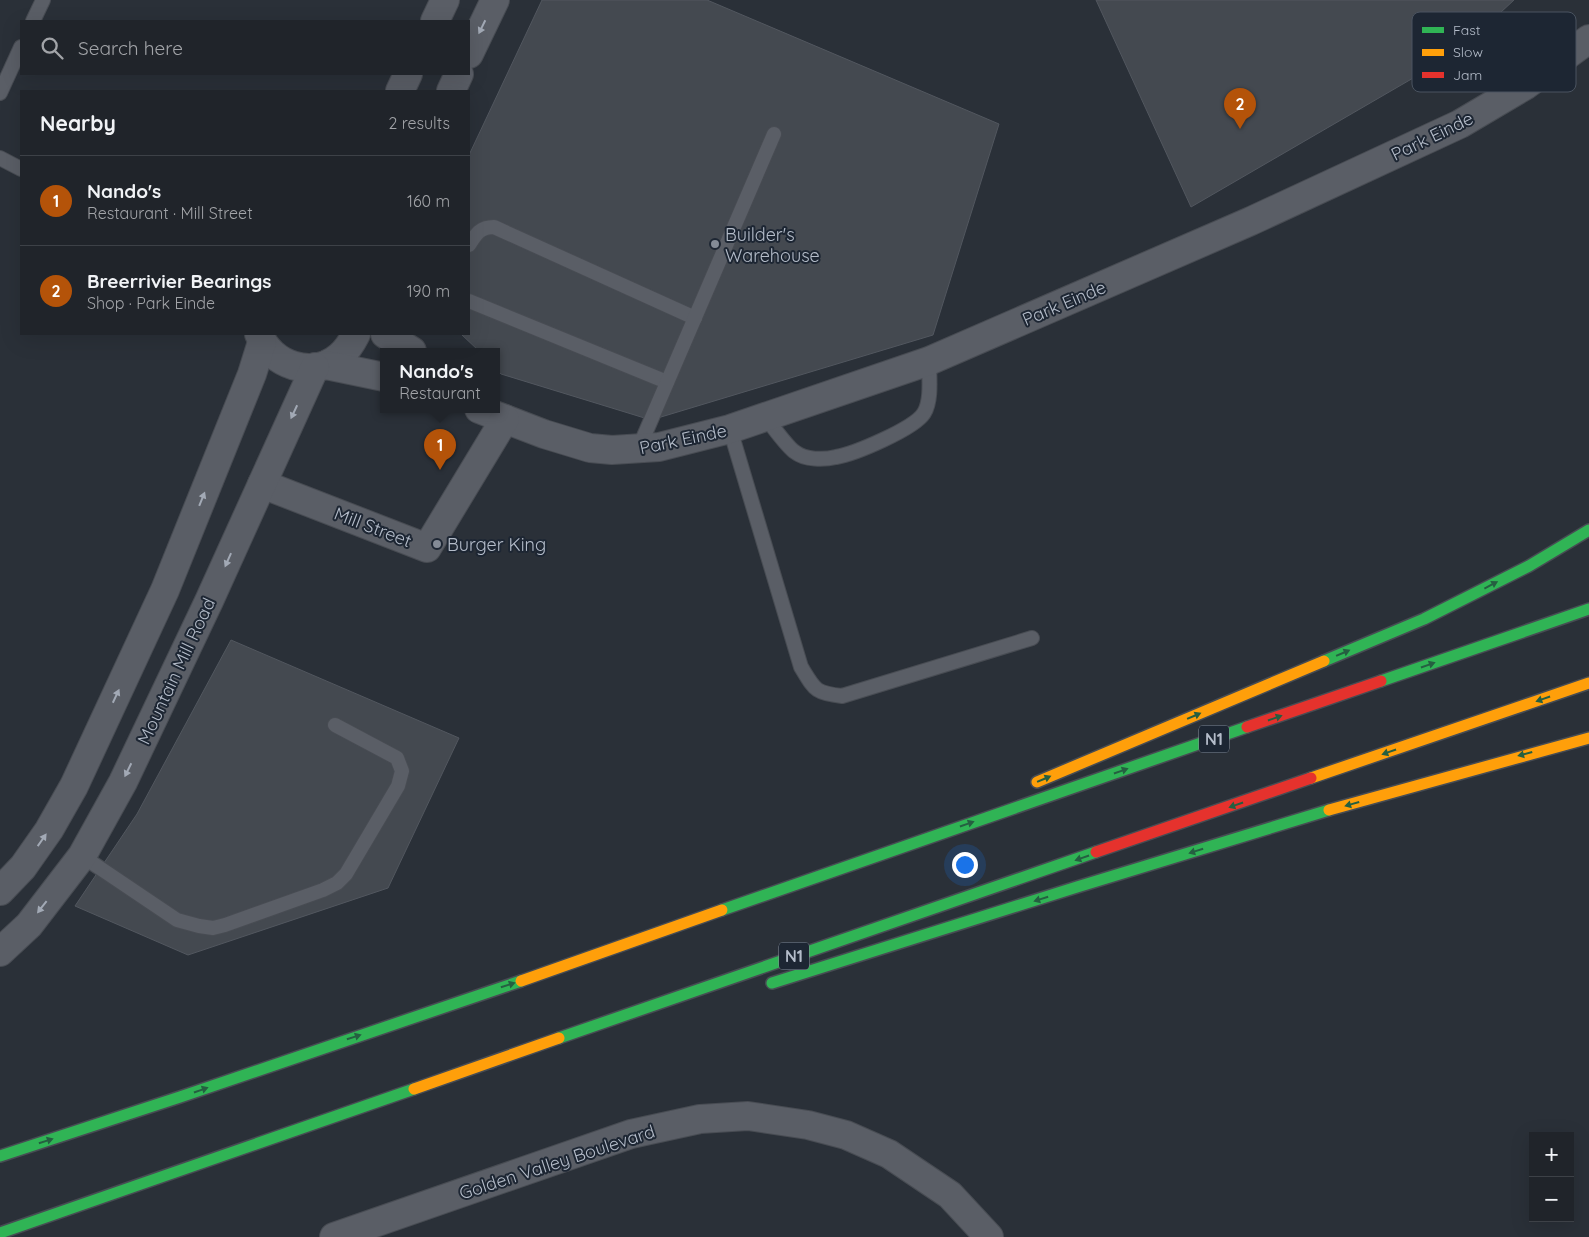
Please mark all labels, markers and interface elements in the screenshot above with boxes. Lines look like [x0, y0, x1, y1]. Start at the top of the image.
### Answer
legend [1412, 12, 1576, 92]
search box [20, 20, 470, 75]
one-way arrow [478, 20, 486, 34]
text: Fast [1453, 21, 1481, 39]
icon: search [38, 34, 66, 62]
text: Search here [78, 36, 183, 60]
text: Slow [1453, 43, 1483, 61]
text: Jam [1453, 66, 1482, 84]
pin: 2 [1224, 88, 1256, 129]
street label: Park Einde [1387, 106, 1477, 166]
text: Nearby [40, 110, 116, 136]
text: 2 results [388, 113, 450, 133]
text: Nando's [87, 179, 161, 203]
text: 1 [53, 191, 59, 211]
text: 160 m [407, 191, 450, 211]
text: Restaurant · Mill Street [87, 203, 253, 223]
place label: Builder's Warehouse [725, 223, 820, 267]
marker: Builder's Warehouse [709, 238, 721, 250]
text: Breerrivier Bearings [87, 269, 271, 293]
street label: Park Einde [1019, 275, 1109, 331]
text: 2 [51, 281, 61, 301]
text: 190 m [407, 281, 450, 301]
text: Shop · Park Einde [87, 293, 215, 313]
popup [380, 348, 500, 413]
text: Nando's [399, 359, 473, 383]
text: Restaurant [399, 383, 481, 403]
one-way arrow [290, 405, 298, 419]
street label: Park Einde [637, 419, 729, 459]
pin: 1 [424, 429, 456, 470]
one-way arrow [198, 491, 206, 506]
street label: Mill Street [331, 502, 415, 552]
place label: Burger King [447, 533, 546, 556]
marker: Burger King [431, 538, 443, 550]
one-way arrow [223, 553, 231, 567]
one-way arrow [1484, 581, 1498, 589]
street label: Mountain Mill Road [132, 594, 220, 748]
one-way arrow [1336, 648, 1350, 656]
one-way arrow [1421, 660, 1436, 668]
one-way arrow [113, 689, 121, 703]
one-way arrow [1535, 695, 1550, 703]
one-way arrow [1187, 711, 1201, 719]
one-way arrow [1267, 713, 1282, 721]
road number: N1 [1199, 726, 1229, 752]
one-way arrow [1381, 748, 1396, 756]
one-way arrow [1517, 750, 1532, 758]
one-way arrow [124, 763, 132, 777]
one-way arrow [1114, 766, 1129, 774]
one-way arrow [1037, 775, 1052, 783]
one-way arrow [1344, 800, 1359, 808]
one-way arrow [1228, 802, 1243, 809]
one-way arrow [960, 819, 975, 827]
one-way arrow [37, 833, 47, 847]
one-way arrow [1189, 847, 1204, 855]
your location [952, 852, 978, 878]
one-way arrow [1074, 854, 1089, 862]
one-way arrow [1033, 895, 1048, 903]
one-way arrow [37, 900, 48, 913]
road number: N1 [779, 942, 809, 969]
one-way arrow [501, 981, 516, 989]
one-way arrow [347, 1032, 362, 1040]
one-way arrow [193, 1086, 208, 1093]
street label: Golden Valley Boulevard [456, 1119, 658, 1205]
map controls [1529, 1132, 1574, 1222]
button: + [1529, 1132, 1574, 1177]
one-way arrow [39, 1137, 54, 1144]
button: − [1529, 1177, 1574, 1222]

